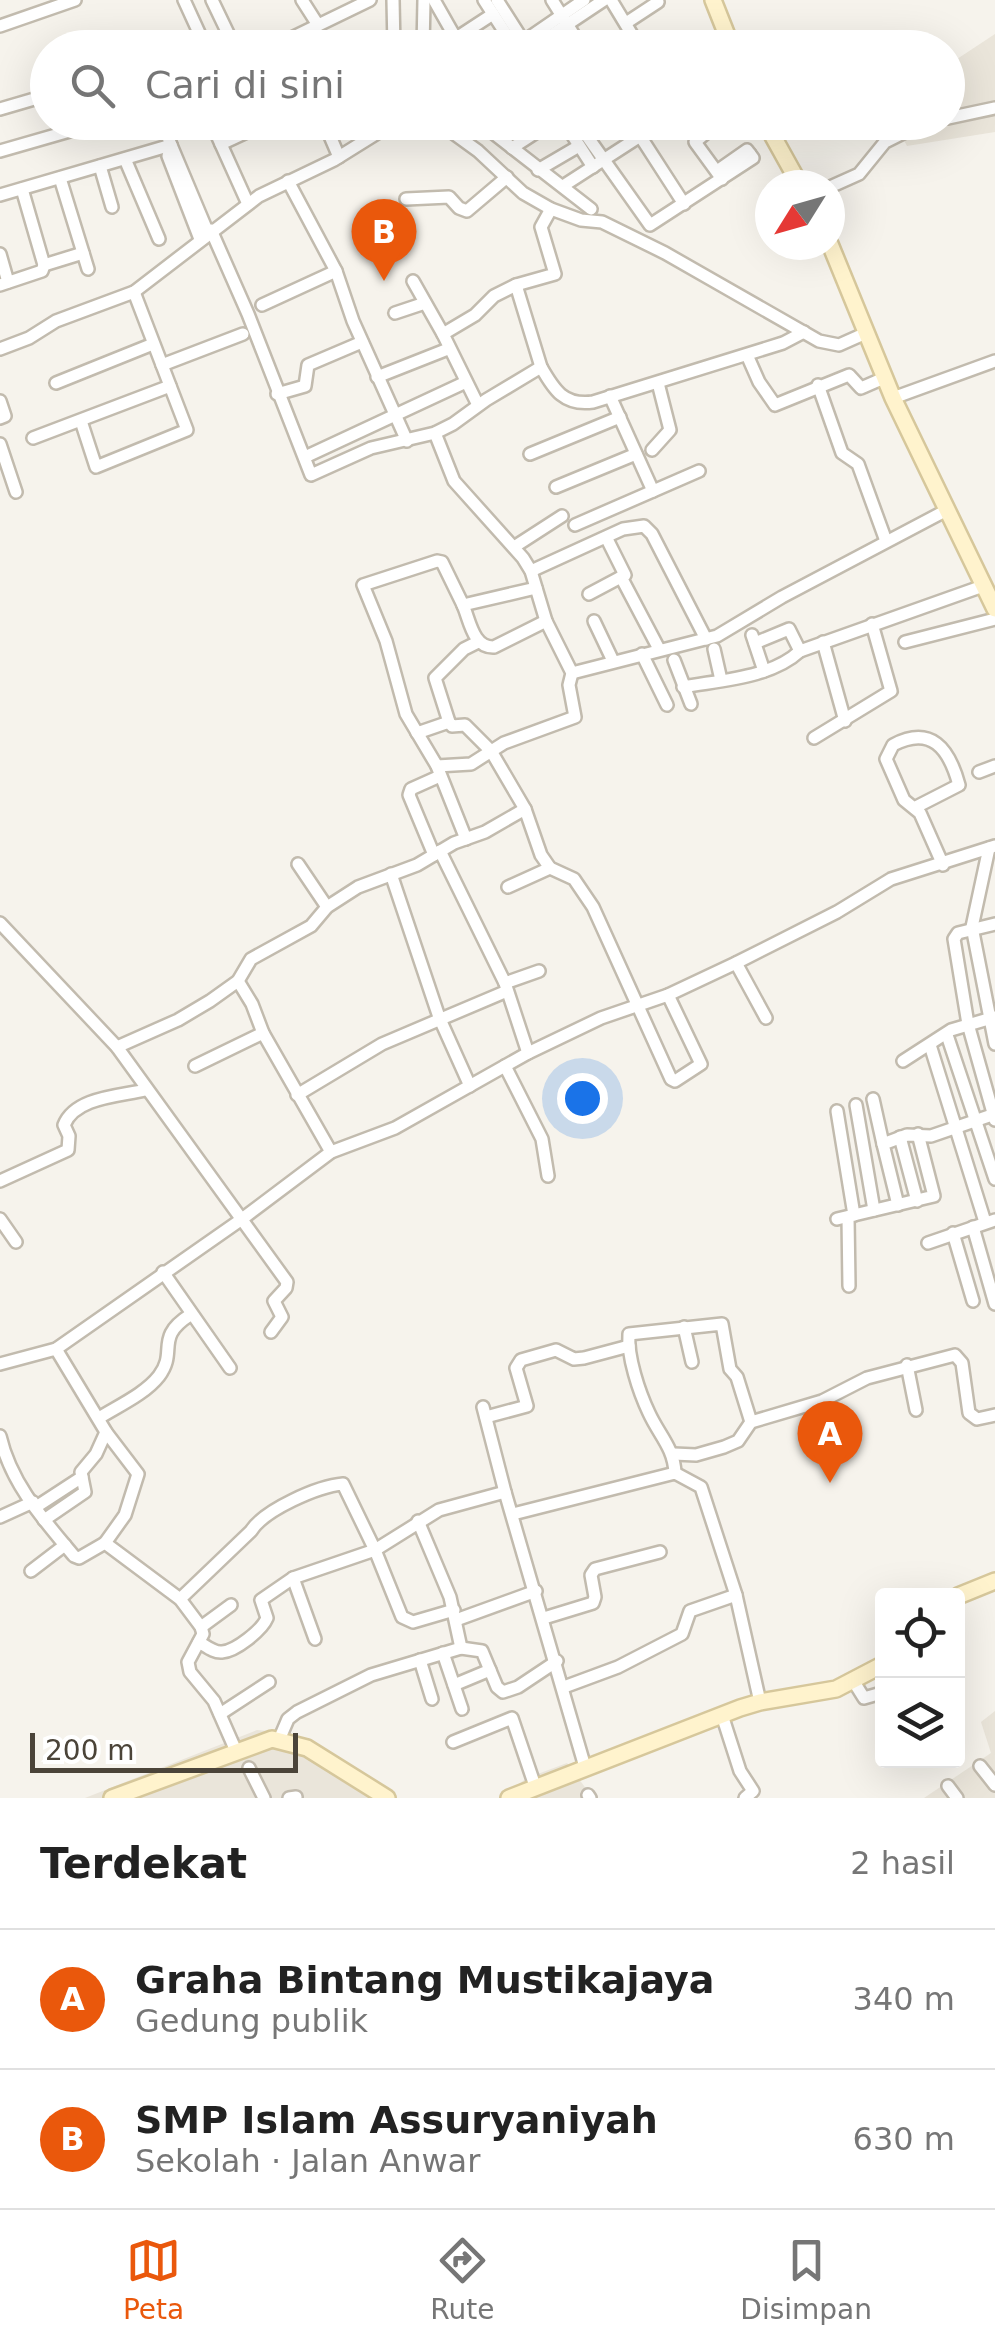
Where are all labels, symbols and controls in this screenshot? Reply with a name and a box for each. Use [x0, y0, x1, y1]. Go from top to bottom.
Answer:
search box [30, 30, 965, 140]
icon: search [65, 58, 120, 113]
text: Cari di sini [145, 63, 345, 107]
north arrow [755, 170, 845, 260]
pin: B [352, 198, 416, 281]
your location [557, 1073, 608, 1124]
pin: A [798, 1400, 862, 1483]
map controls [875, 1588, 965, 1768]
button: locate [875, 1588, 965, 1678]
button: layers [875, 1678, 965, 1768]
scale bar [30, 1728, 298, 1772]
text: 200 m [45, 1734, 135, 1767]
text: Terdekat [40, 1839, 247, 1888]
text: 2 hasil [850, 1844, 955, 1882]
text: Graha Bintang Mustikajaya [135, 1958, 714, 2002]
text: A [60, 1980, 85, 2018]
text: 340 m [853, 1980, 955, 2018]
text: Gedung publik [135, 2002, 368, 2040]
text: SMP Islam Assuryaniyah [135, 2098, 658, 2142]
text: B [60, 2120, 85, 2158]
text: 630 m [853, 2120, 955, 2158]
text: Sekolah · Jalan Anwar [135, 2142, 480, 2180]
tab: Peta [123, 2233, 184, 2326]
tab: Rute [430, 2233, 494, 2326]
tab: Disimpan [740, 2233, 872, 2326]

